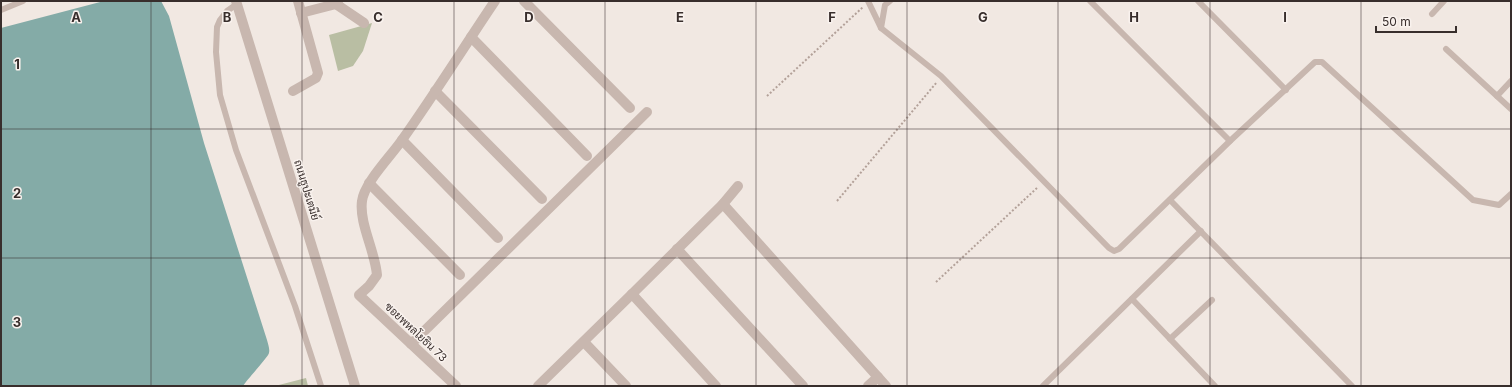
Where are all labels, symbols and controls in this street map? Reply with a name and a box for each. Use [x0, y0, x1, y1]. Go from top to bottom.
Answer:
scale bar [1376, 8, 1456, 34]
text: A [71, 9, 81, 25]
text: B [223, 9, 232, 25]
text: C [373, 9, 383, 25]
text: D [524, 9, 534, 25]
text: E [676, 9, 684, 25]
text: F [828, 9, 836, 25]
text: G [978, 9, 988, 25]
text: H [1129, 9, 1139, 25]
text: I [1283, 9, 1287, 25]
text: 50 m [1382, 14, 1411, 29]
text: 1 [14, 56, 20, 72]
street label: ถนนธูปะเตมีย์ [290, 158, 324, 222]
text: 2 [13, 185, 21, 201]
street label: ซอยพหลโยธิน 73 [382, 299, 451, 365]
text: 3 [13, 314, 21, 330]

